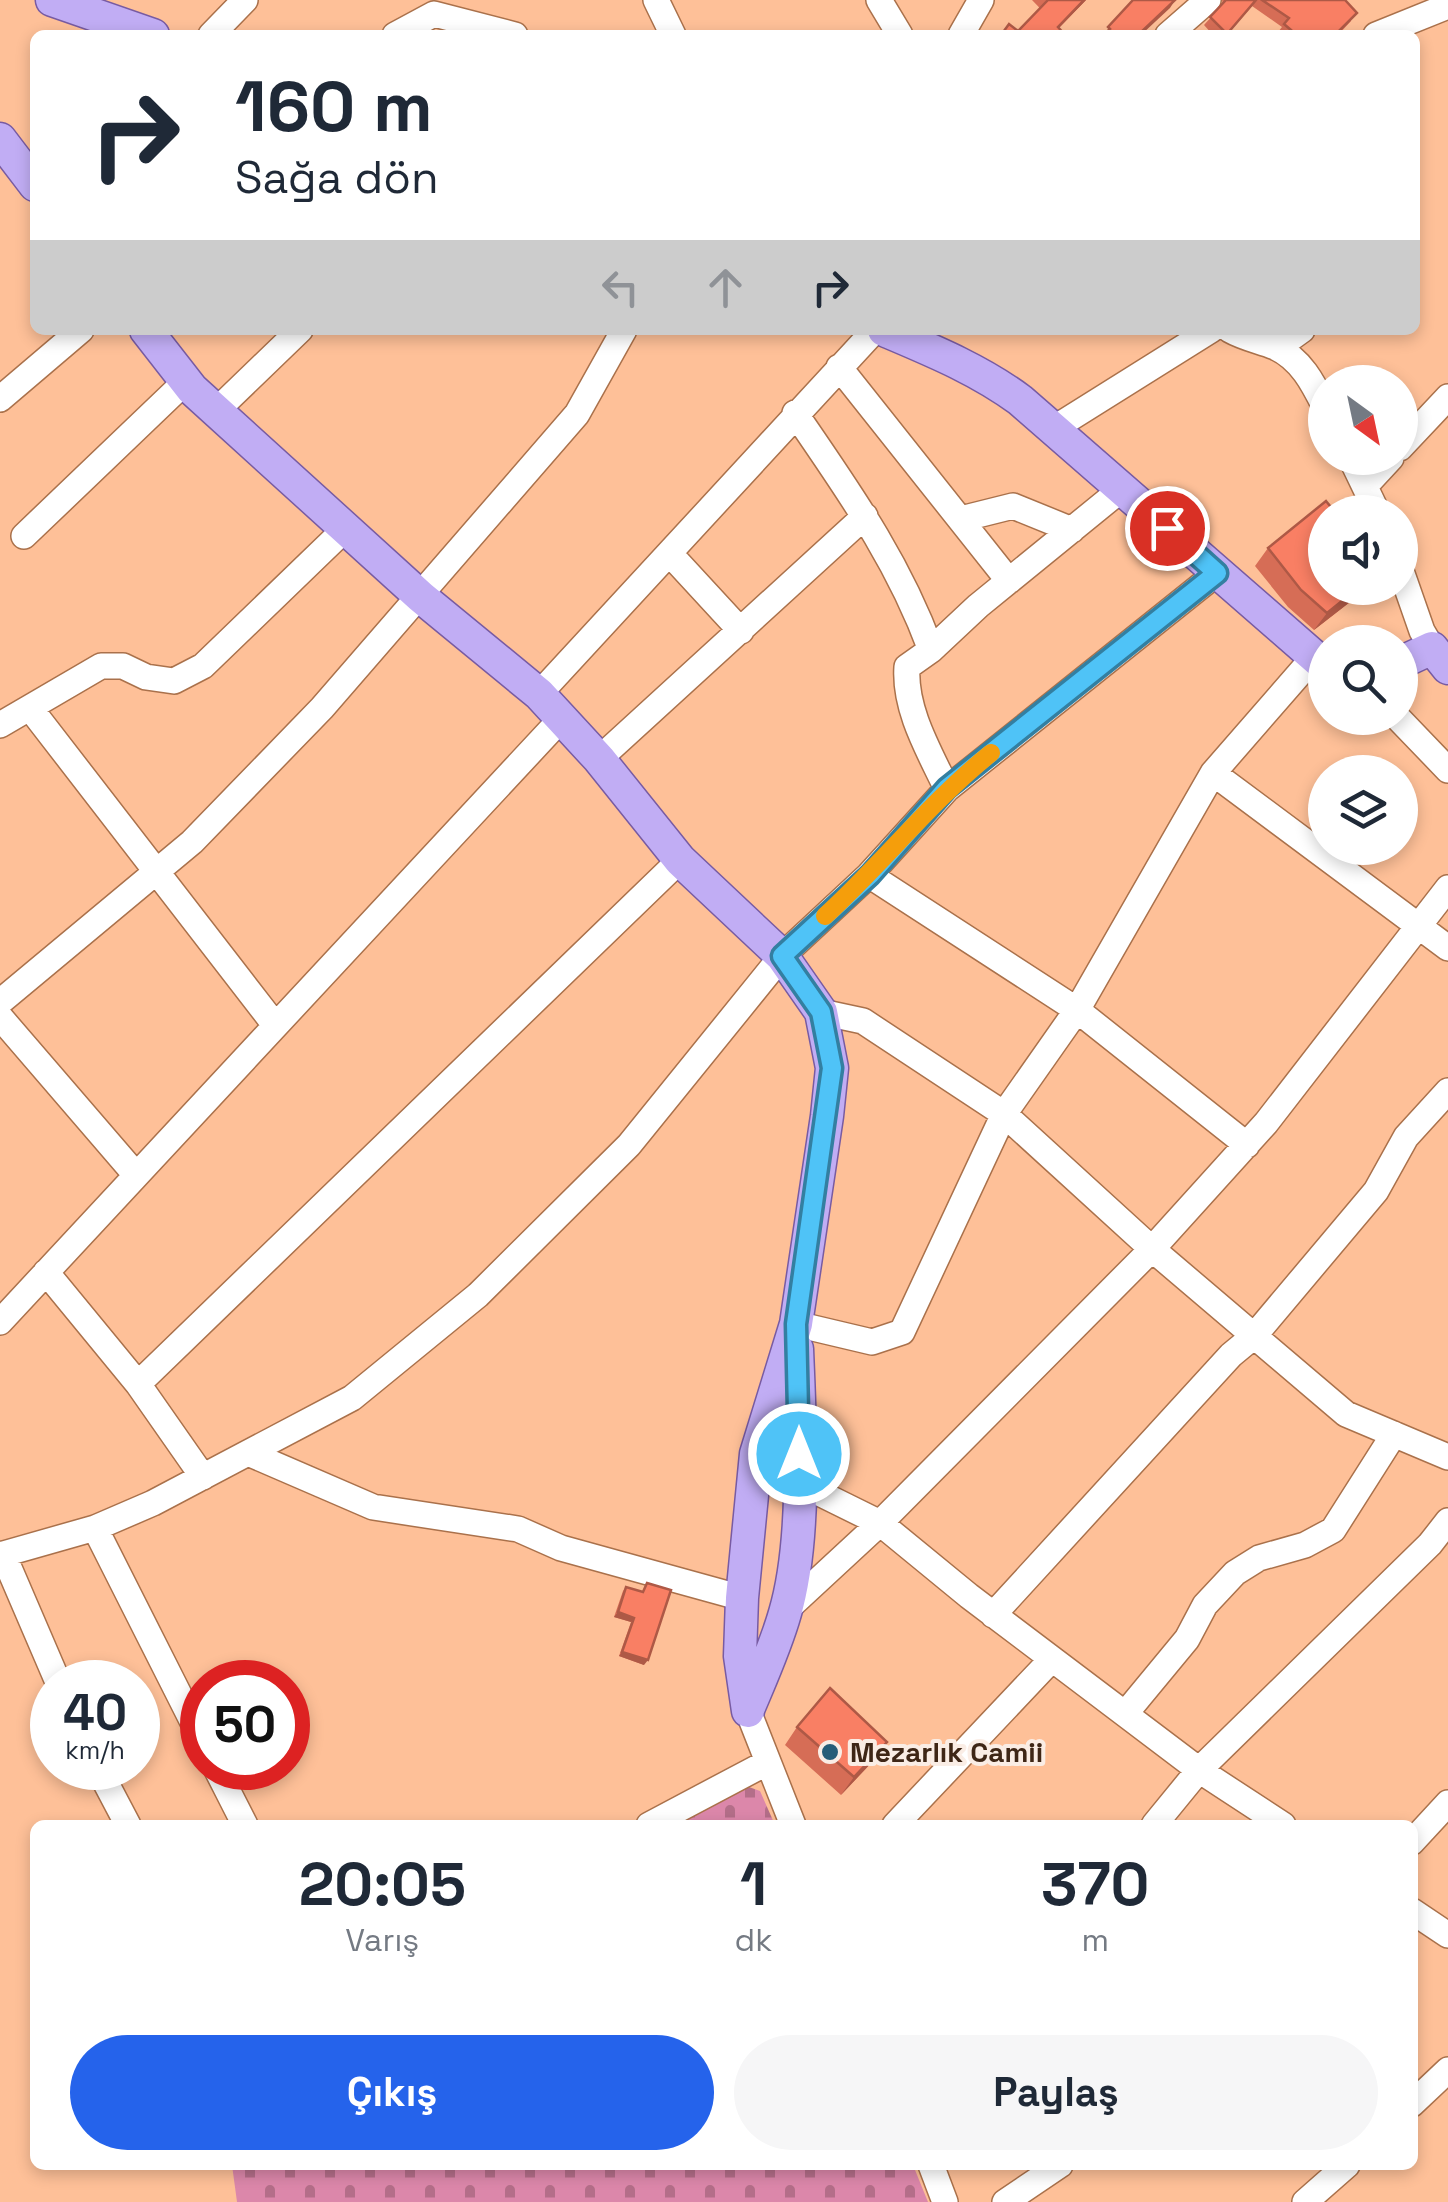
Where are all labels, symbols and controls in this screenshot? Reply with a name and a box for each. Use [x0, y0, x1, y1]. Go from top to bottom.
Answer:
text: 160 m [235, 62, 433, 151]
icon: right [70, 70, 200, 200]
text: Sağa dön [235, 149, 439, 206]
icon: left [593, 260, 648, 315]
icon: ahead [698, 260, 753, 315]
icon: right [803, 260, 858, 315]
north arrow [1308, 365, 1418, 475]
map controls [1308, 365, 1418, 865]
pin [1125, 486, 1210, 571]
button: sound [1308, 495, 1418, 605]
icon: arrive [1140, 501, 1195, 556]
button: search [1308, 625, 1418, 735]
button: layers [1308, 755, 1418, 865]
position arrow [747, 1402, 851, 1506]
speed limit sign: 50 [180, 1660, 310, 1790]
text: 40 [63, 1681, 127, 1745]
text: km/h [65, 1734, 125, 1766]
place label: Mezarlık Camii [850, 1734, 1043, 1770]
marker: Mezarlık Camii [819, 1741, 841, 1763]
text: 20:05 [299, 1846, 466, 1923]
text: 1 [740, 1846, 767, 1923]
text: 370 [1041, 1846, 1149, 1923]
text: Varış [345, 1920, 419, 1960]
text: dk [735, 1920, 772, 1960]
text: m [1081, 1920, 1109, 1960]
button: Çıkış [70, 2035, 714, 2150]
button: Paylaş [734, 2035, 1378, 2150]

